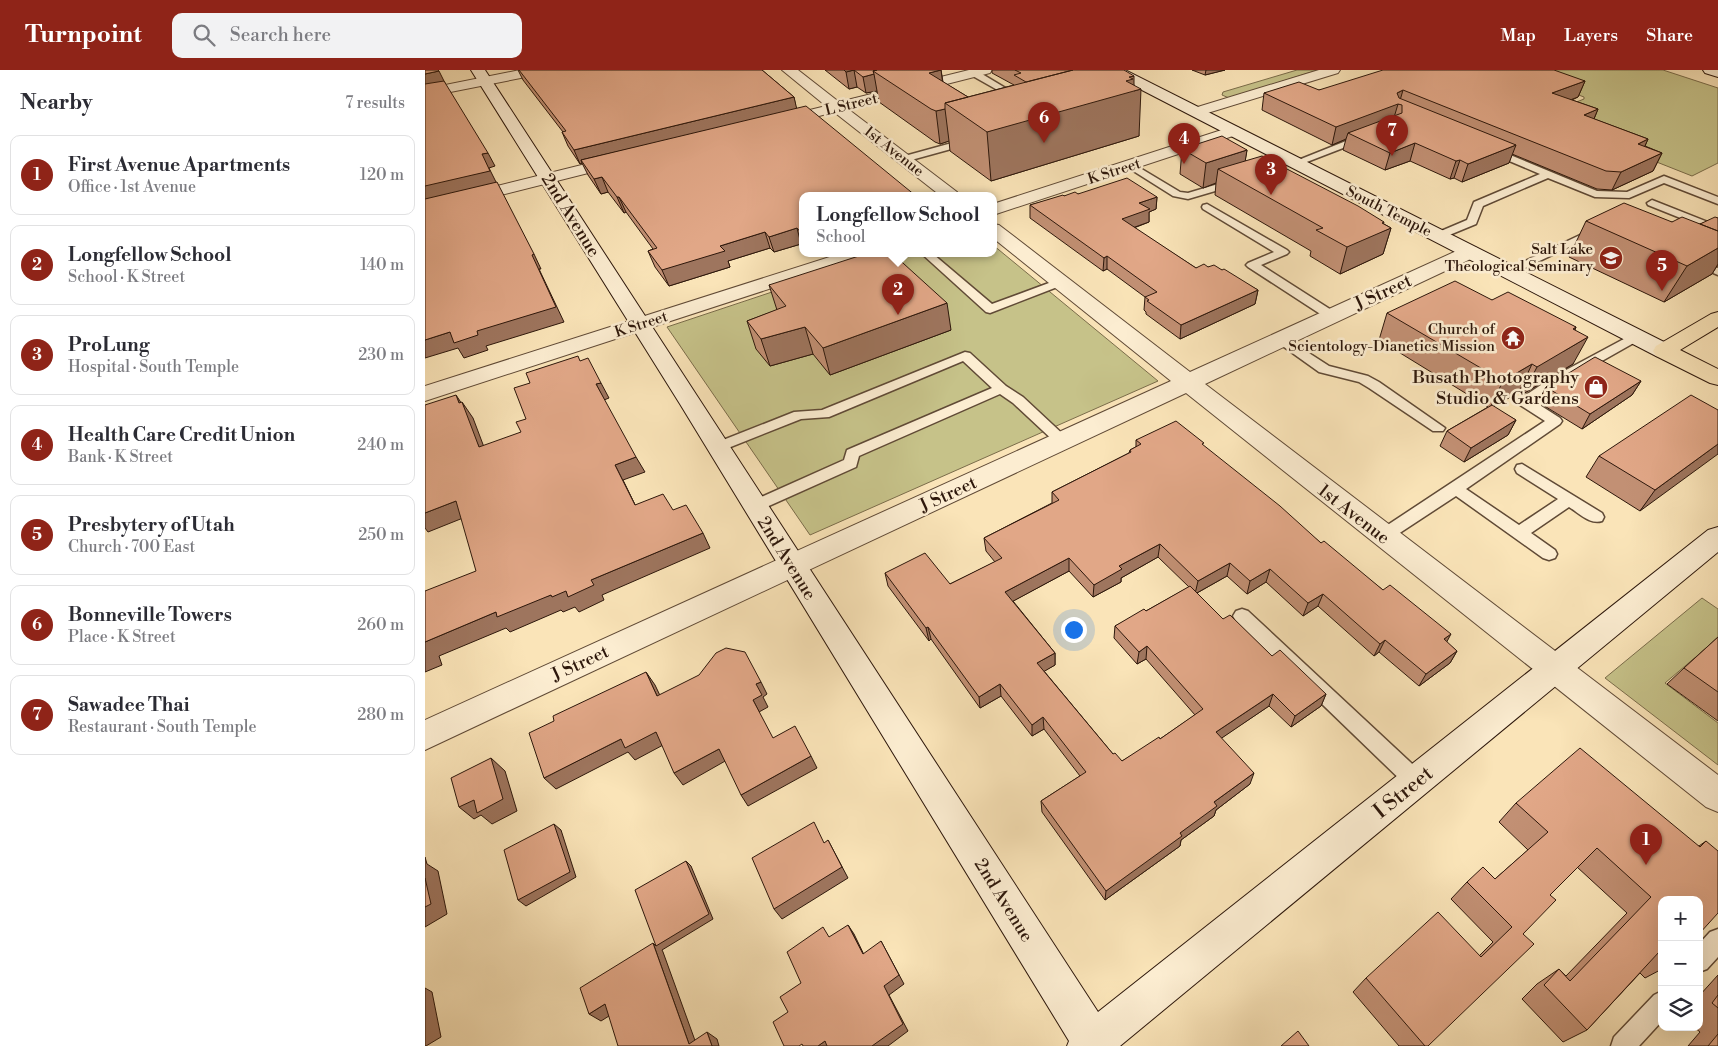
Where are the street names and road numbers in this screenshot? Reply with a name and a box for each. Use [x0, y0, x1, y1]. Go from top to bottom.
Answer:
street label: L Street [823, 89, 880, 120]
street label: 1st Avenue [860, 122, 928, 181]
street label: K Street [1085, 154, 1144, 189]
street label: 2nd Avenue [536, 169, 605, 261]
street label: South Temple [1343, 182, 1435, 241]
street label: J Street [1350, 269, 1416, 316]
street label: K Street [612, 307, 671, 342]
street label: J Street [915, 471, 981, 518]
street label: 1st Avenue [1313, 479, 1394, 550]
street label: 2nd Avenue [752, 512, 821, 604]
street label: J Street [547, 640, 613, 687]
street label: I Street [1369, 761, 1439, 825]
street label: 2nd Avenue [969, 854, 1038, 946]

